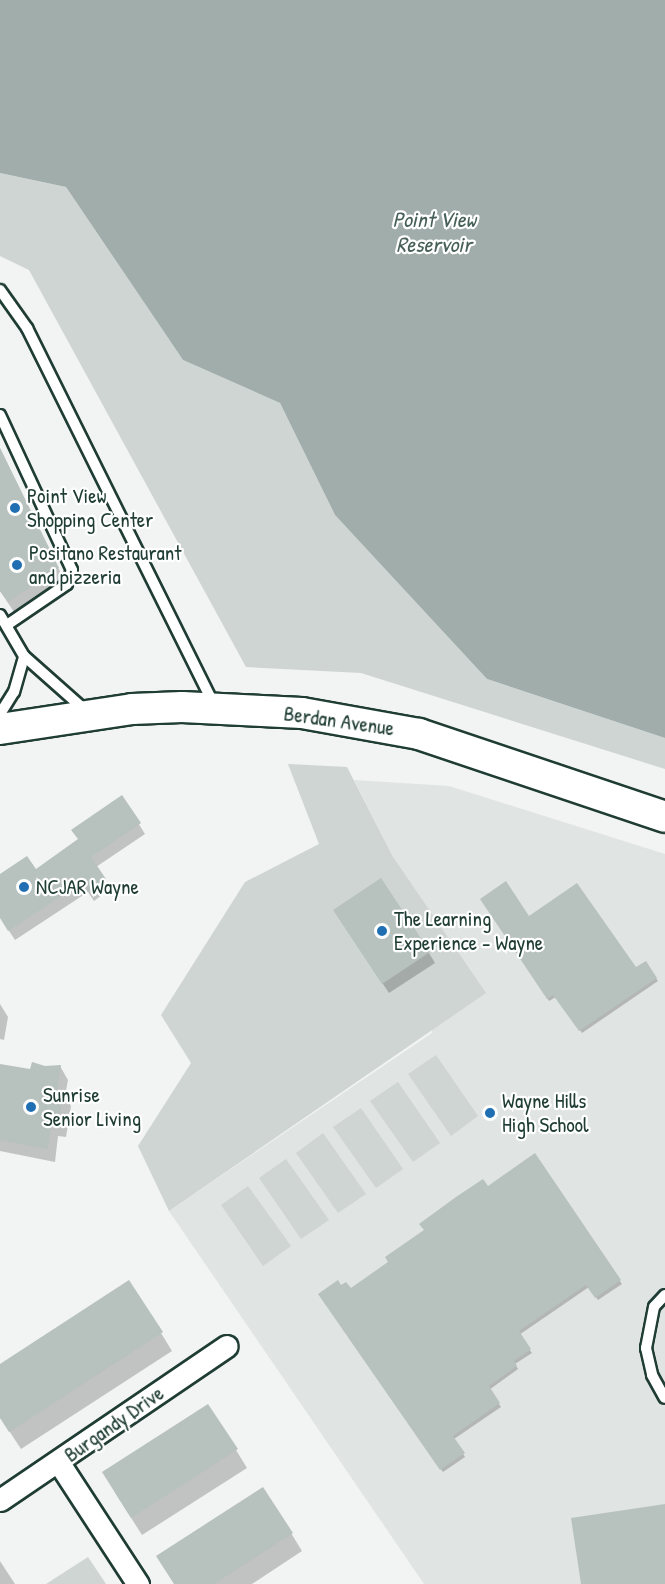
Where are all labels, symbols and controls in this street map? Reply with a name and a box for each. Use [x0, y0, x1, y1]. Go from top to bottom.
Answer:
water label: Point View Reservoir [392, 206, 476, 258]
place label: Point View Shopping Center [27, 483, 153, 533]
marker: Point View Shopping Center [8, 501, 22, 515]
place label: Positano Restaurant and pizzeria [29, 540, 181, 590]
marker: Positano Restaurant and pizzeria [10, 558, 24, 572]
street label: Berdan Avenue [282, 701, 396, 741]
place label: NCJAR Wayne [36, 874, 139, 900]
marker: NCJAR Wayne [17, 880, 31, 894]
place label: The Learning Experience - Wayne [394, 906, 543, 956]
marker: The Learning Experience - Wayne [375, 924, 389, 938]
place label: Sunrise Senior Living [43, 1082, 141, 1132]
place label: Wayne Hills High School [502, 1088, 589, 1138]
marker: Sunrise Senior Living [24, 1100, 38, 1114]
marker: Wayne Hills High School [483, 1106, 497, 1120]
street label: Burgandy Drive [59, 1381, 169, 1467]

